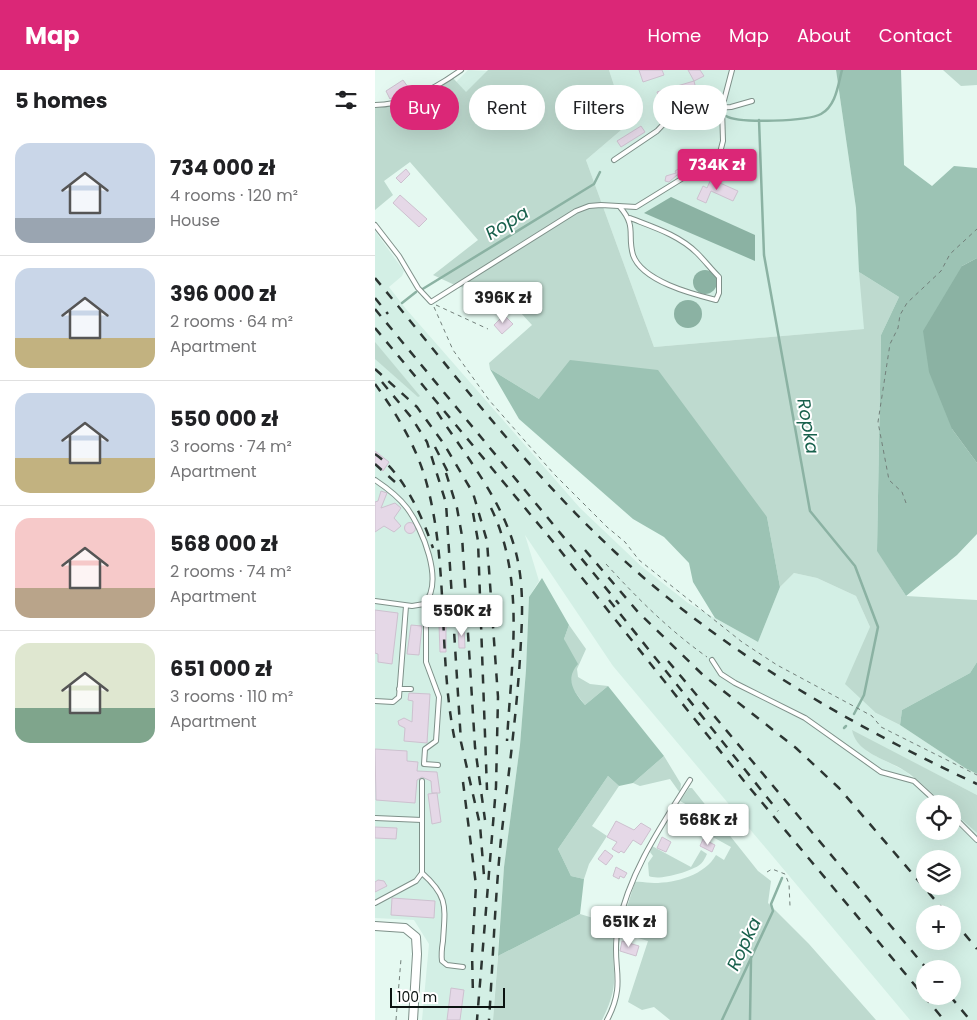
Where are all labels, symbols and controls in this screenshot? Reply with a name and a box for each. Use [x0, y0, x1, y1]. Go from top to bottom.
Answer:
text: Map [25, 19, 80, 52]
text: Home [647, 23, 701, 48]
text: Map [729, 23, 769, 48]
text: About [797, 23, 851, 48]
text: Contact [879, 23, 952, 48]
chip: Buy [390, 85, 459, 130]
chip: Rent [469, 85, 545, 130]
chip: Filters [555, 85, 643, 130]
chip: New [653, 85, 727, 130]
text: 5 homes [15, 86, 108, 115]
icon: filters [332, 86, 360, 114]
pin: 734K zł [671, 148, 763, 191]
text: 734 000 zł [170, 153, 275, 182]
text: 734K zł [689, 153, 745, 176]
icon: home [55, 163, 115, 223]
text: 4 rooms · 120 m² [170, 184, 298, 207]
water label: Ropa [480, 200, 533, 246]
text: House [170, 209, 220, 232]
text: 396 000 zł [170, 279, 276, 308]
pin: 396K zł [457, 282, 549, 324]
text: 396K zł [474, 286, 532, 309]
icon: home [55, 288, 115, 348]
text: 2 rooms · 64 m² [170, 310, 293, 333]
text: Apartment [170, 335, 257, 358]
water label: Ropka [791, 396, 826, 456]
text: 550 000 zł [170, 404, 278, 433]
icon: home [55, 413, 115, 473]
text: 3 rooms · 74 m² [170, 435, 292, 458]
text: Apartment [170, 460, 257, 483]
text: 568 000 zł [170, 529, 278, 558]
icon: home [55, 538, 115, 598]
text: 2 rooms · 74 m² [170, 560, 292, 583]
text: Apartment [170, 585, 257, 608]
pin: 550K zł [416, 594, 508, 637]
text: 550K zł [433, 599, 491, 622]
text: 651 000 zł [170, 654, 272, 683]
icon: home [55, 663, 115, 723]
text: 3 rooms · 110 m² [170, 685, 293, 708]
text: Apartment [170, 710, 257, 733]
map controls [916, 795, 961, 1005]
button: locate [916, 795, 961, 840]
pin: 568K zł [662, 804, 754, 846]
text: 568K zł [679, 808, 737, 831]
button: layers [916, 850, 961, 895]
button: + [916, 905, 961, 950]
pin: 651K zł [583, 906, 675, 948]
text: 651K zł [602, 910, 656, 933]
water label: Ropka [720, 913, 767, 974]
button: − [916, 960, 961, 1005]
scale bar [390, 985, 505, 1008]
text: 100 m [397, 987, 437, 1007]

